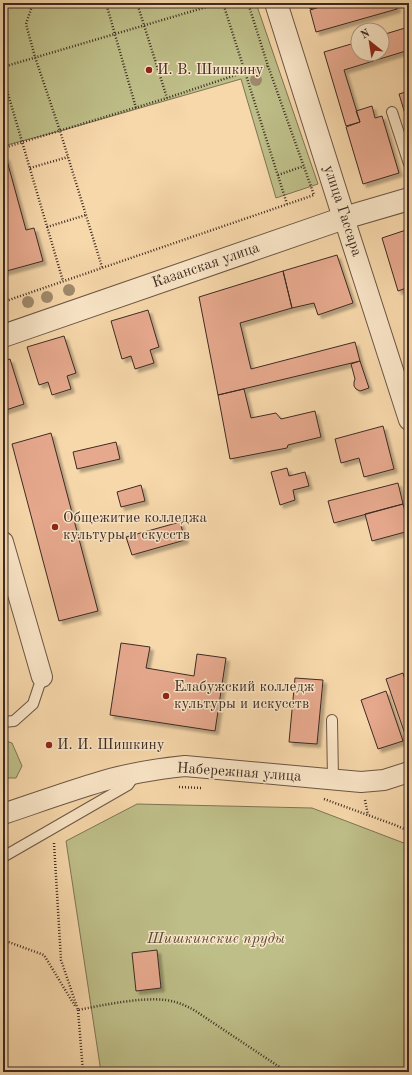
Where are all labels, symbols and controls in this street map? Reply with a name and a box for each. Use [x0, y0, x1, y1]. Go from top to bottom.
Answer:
north arrow [350, 22, 390, 62]
text: N [359, 27, 373, 42]
place label: И. В. Шишкину [157, 63, 264, 78]
marker: И. В. Шишкину [144, 65, 154, 75]
street label: улица Гассара [320, 164, 364, 259]
street label: Казанская улица [150, 240, 262, 291]
place label: Общежитие колледжа культуры и скусств [63, 511, 207, 543]
marker: Общежитие колледжа культуры и скусств [50, 522, 60, 532]
place label: Елабужский колледж культуры и искусств [174, 680, 315, 712]
marker: Елабужский колледж культуры и искусств [161, 691, 171, 701]
place label: И. И. Шишкину [57, 738, 165, 753]
marker: И. И. Шишкину [44, 740, 54, 750]
street label: Набережная улица [176, 761, 302, 785]
park label: Шишкинские пруды [146, 932, 285, 947]

